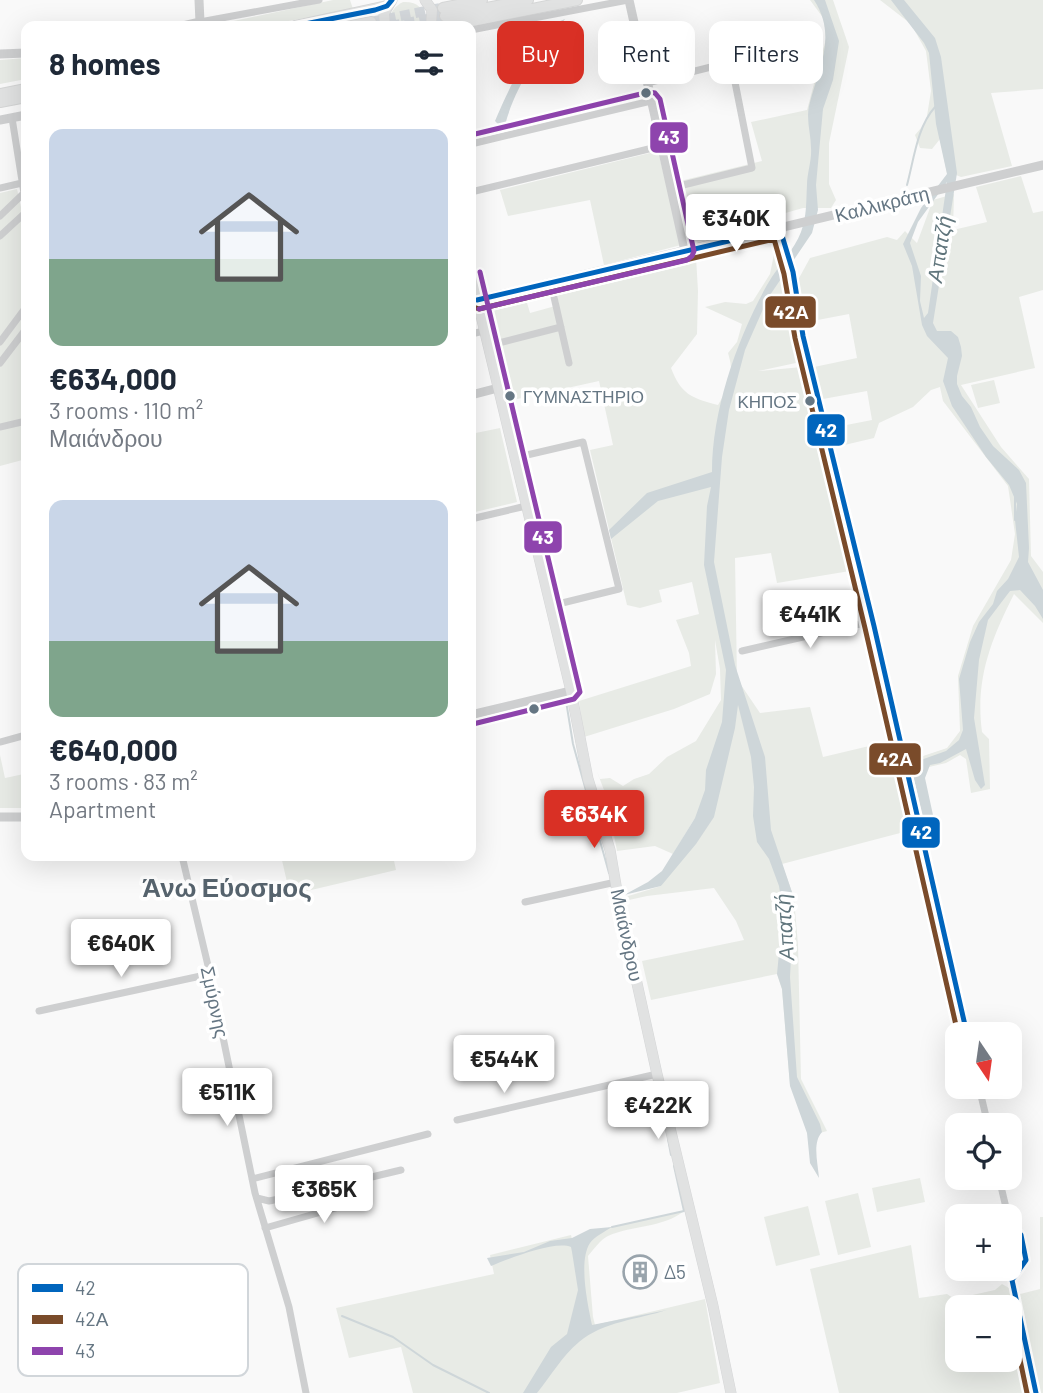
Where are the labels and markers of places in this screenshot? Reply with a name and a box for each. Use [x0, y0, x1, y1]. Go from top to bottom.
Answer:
unlabelled marker [639, 86, 653, 100]
pin: €340K [687, 194, 785, 254]
place label: ΓΥΜΝΑΣΤΗΡΙΟ [523, 386, 644, 406]
marker: ΓΥΜΝΑΣΤΗΡΙΟ [503, 389, 517, 403]
place label: ΚΗΠΟΣ [737, 391, 797, 411]
marker: ΚΗΠΟΣ [803, 394, 817, 408]
pin: €441K [761, 590, 859, 650]
unlabelled marker [527, 702, 541, 716]
pin: €634K [545, 790, 643, 850]
pin: €640K [72, 920, 170, 979]
pin: €544K [455, 1036, 553, 1095]
pin: €511K [178, 1068, 276, 1128]
pin: €422K [609, 1082, 707, 1141]
pin: €365K [275, 1166, 373, 1225]
building icon: Δ5 [621, 1253, 659, 1291]
place label: Δ5 [664, 1260, 686, 1283]

